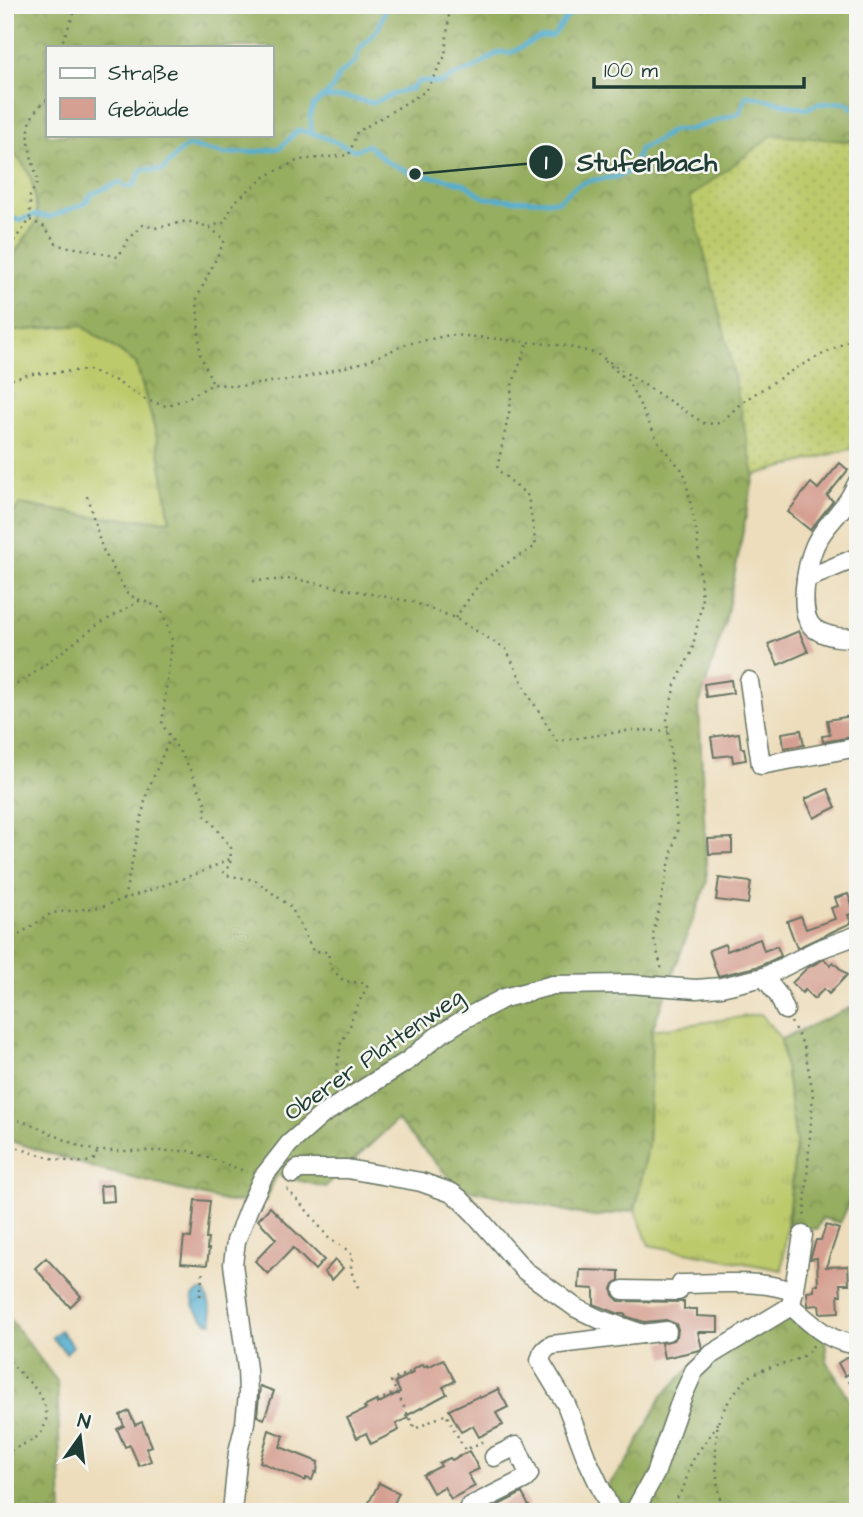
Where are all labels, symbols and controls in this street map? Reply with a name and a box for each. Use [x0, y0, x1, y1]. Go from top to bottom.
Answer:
legend [46, 46, 273, 136]
scale bar [594, 46, 804, 90]
text: 100 m [604, 56, 659, 85]
text: Straße [108, 59, 179, 88]
text: Gebäude [108, 95, 189, 124]
callout: Stufenbach [528, 139, 731, 186]
text: Stufenbach [576, 145, 718, 181]
text: 1 [545, 148, 548, 177]
street label: Oberer Plattenweg [277, 980, 471, 1131]
north arrow [46, 1402, 116, 1472]
text: N [75, 1407, 93, 1437]

